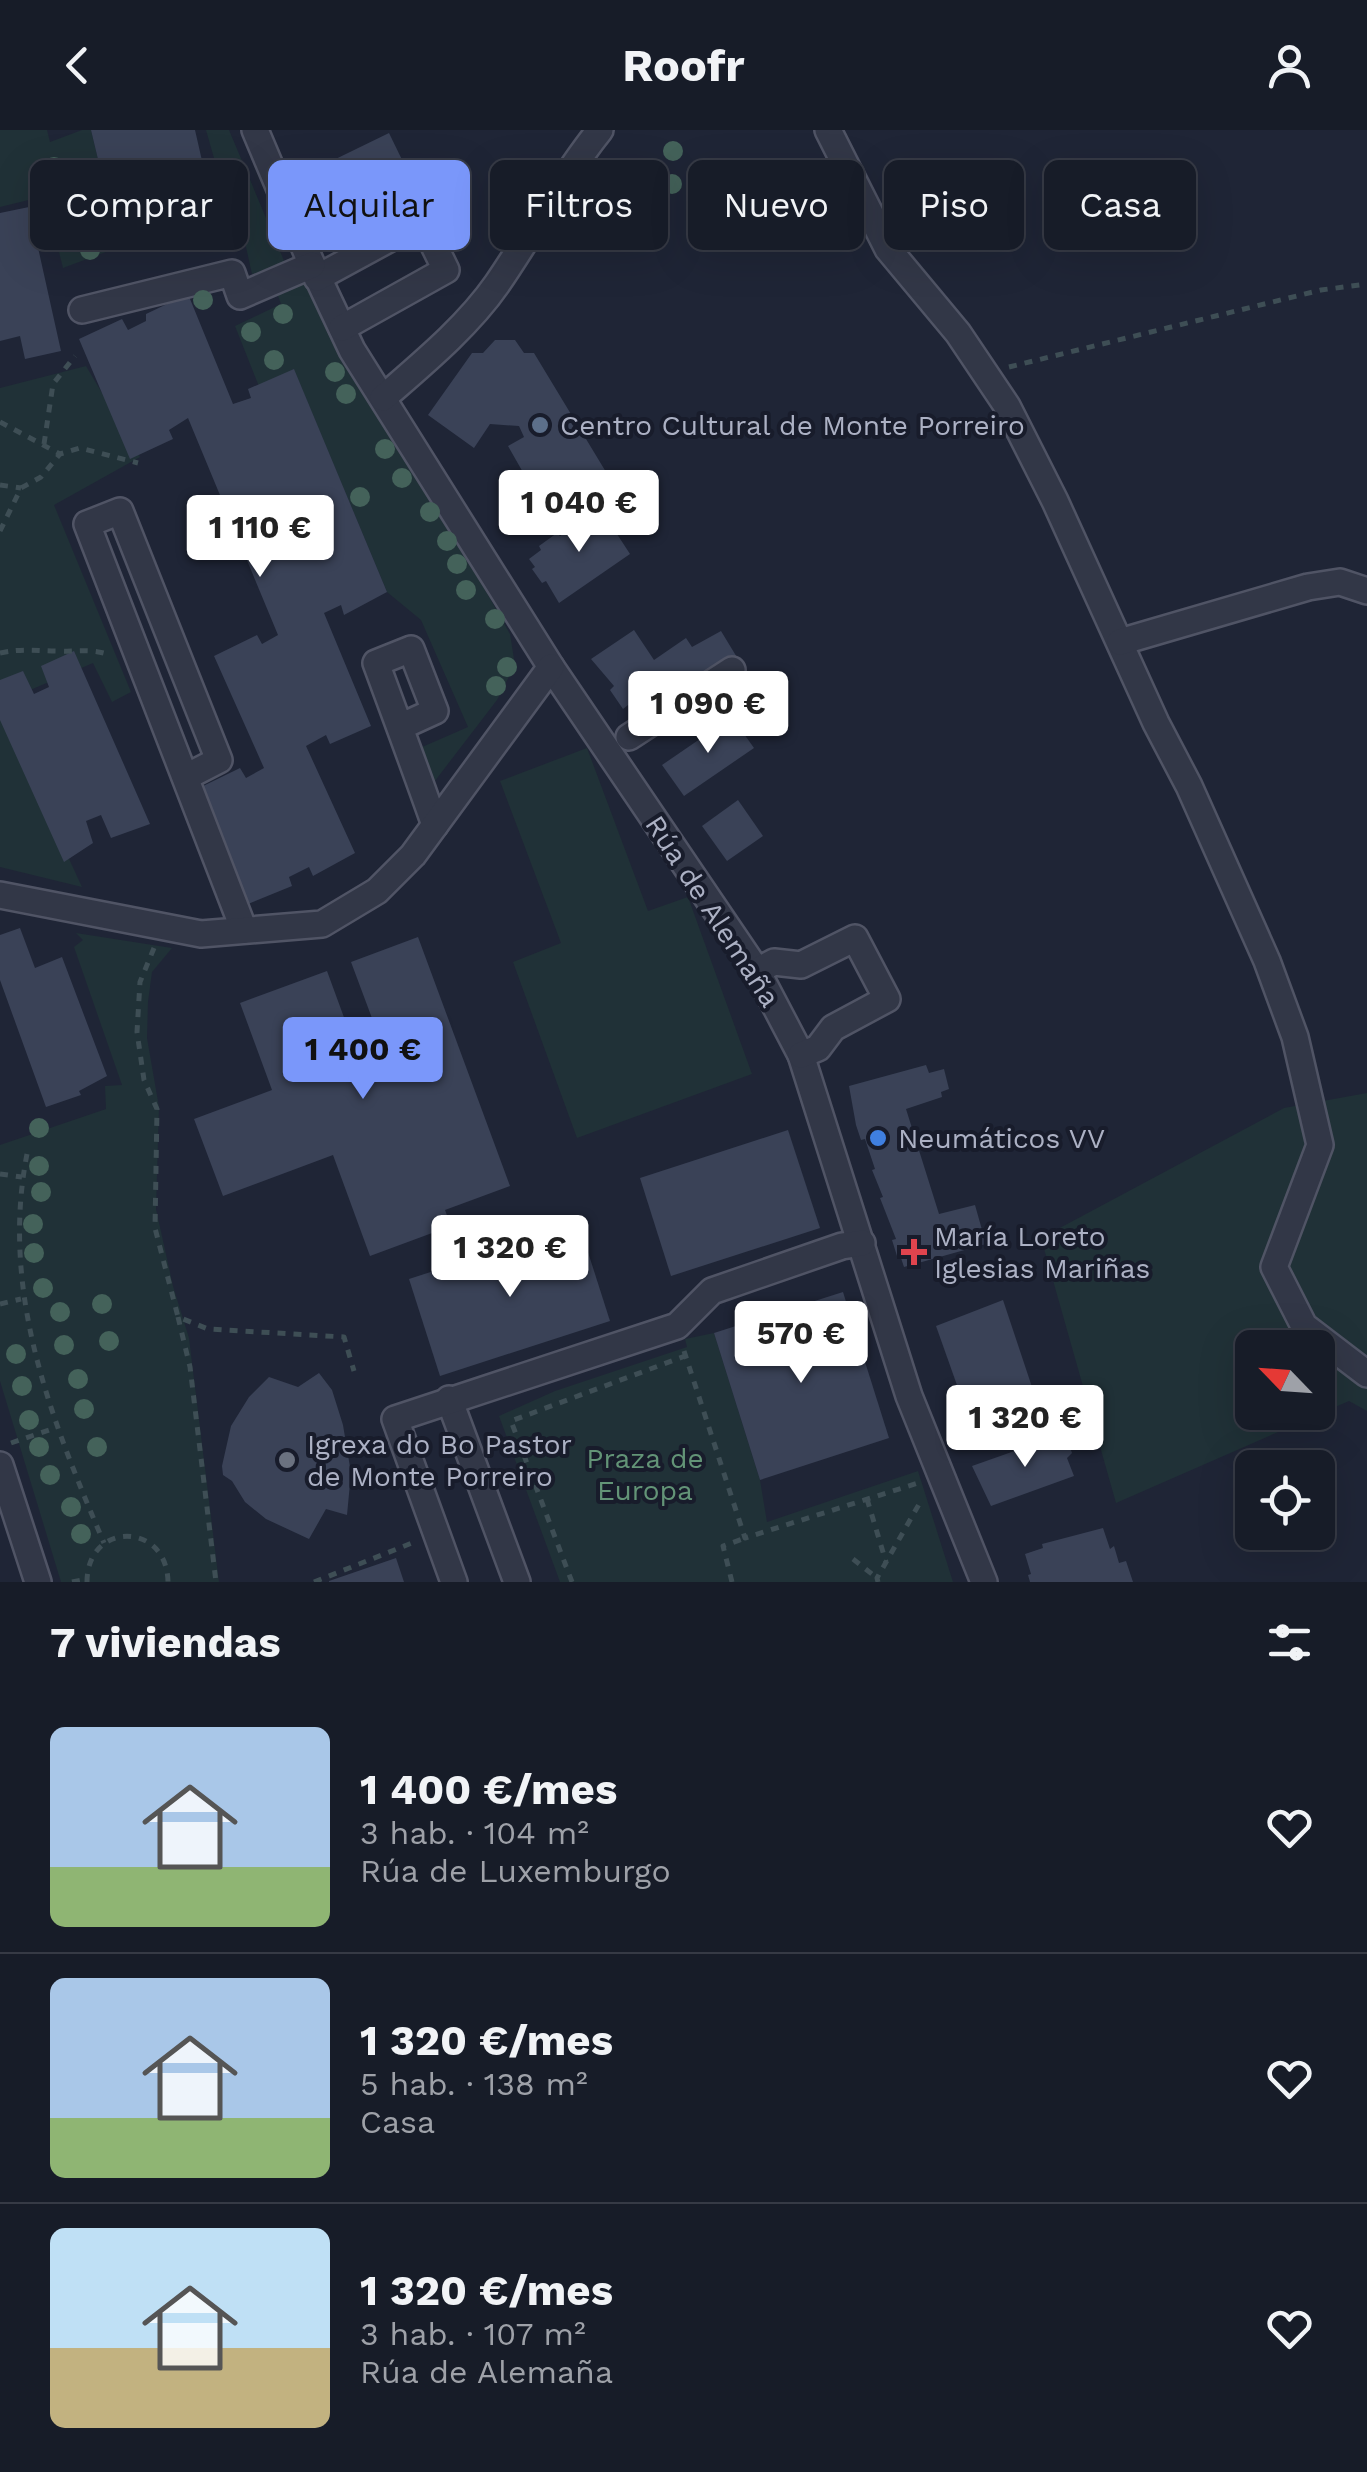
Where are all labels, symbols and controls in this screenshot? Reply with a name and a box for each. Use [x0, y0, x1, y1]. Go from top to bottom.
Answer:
icon: back [50, 38, 105, 93]
icon: person [1262, 38, 1317, 93]
text: Roofr [622, 39, 745, 92]
chip: Comprar [30, 160, 248, 250]
chip: Alquilar [268, 160, 470, 250]
chip: Filtros [490, 160, 668, 250]
chip: Nuevo [688, 160, 864, 250]
chip: Piso [884, 160, 1024, 250]
chip: Casa [1044, 160, 1196, 250]
place label: Centro Cultural de Monte Porreiro [560, 409, 1025, 442]
marker: Centro Cultural de Monte Porreiro [529, 414, 551, 436]
pin: 1 040 € [487, 470, 671, 555]
text: 1 040 € [521, 483, 637, 521]
pin: 1 110 € [168, 495, 352, 580]
text: 1 110 € [209, 508, 311, 546]
pin: 1 090 € [616, 671, 800, 756]
text: 1 090 € [650, 684, 766, 722]
street label: Rúa de Alemaña [638, 809, 787, 1013]
pin: 1 400 € [271, 1017, 455, 1102]
text: 1 400 € [305, 1030, 421, 1068]
place label: Neumáticos VV [898, 1122, 1105, 1155]
marker: Neumáticos VV [867, 1127, 889, 1149]
pin: 1 320 € [418, 1215, 602, 1300]
place label: María Loreto Iglesias Mariñas [934, 1220, 1150, 1285]
text: 1 320 € [453, 1228, 567, 1266]
marker: María Loreto Iglesias Mariñas [903, 1241, 925, 1263]
pin: 570 € [731, 1301, 871, 1386]
text: 570 € [757, 1314, 845, 1352]
north arrow [1235, 1330, 1335, 1430]
map controls [1235, 1330, 1335, 1550]
pin: 1 320 € [933, 1385, 1117, 1470]
text: 1 320 € [968, 1398, 1082, 1436]
place label: Igrexa do Bo Pastor de Monte Porreiro [307, 1428, 572, 1493]
park label: Praza de Europa [586, 1442, 704, 1507]
marker: Igrexa do Bo Pastor de Monte Porreiro [276, 1449, 298, 1471]
button: locate [1235, 1450, 1335, 1550]
icon: filters [1262, 1615, 1317, 1670]
text: 7 viviendas [50, 1618, 281, 1667]
text: 1 400 €/mes [360, 1765, 617, 1814]
icon: home [130, 1767, 250, 1887]
icon: heart [1262, 1800, 1317, 1855]
text: 3 hab. · 104 m² [360, 1814, 589, 1852]
text: Rúa de Luxemburgo [360, 1852, 671, 1890]
text: 1 320 €/mes [360, 2016, 613, 2065]
icon: home [130, 2018, 250, 2138]
icon: heart [1262, 2051, 1317, 2106]
text: 5 hab. · 138 m² [360, 2065, 588, 2103]
text: Casa [360, 2103, 435, 2141]
text: 1 320 €/mes [360, 2266, 613, 2315]
icon: home [130, 2268, 250, 2388]
icon: heart [1262, 2301, 1317, 2356]
text: 3 hab. · 107 m² [360, 2315, 586, 2353]
text: Rúa de Alemaña [360, 2353, 613, 2391]

